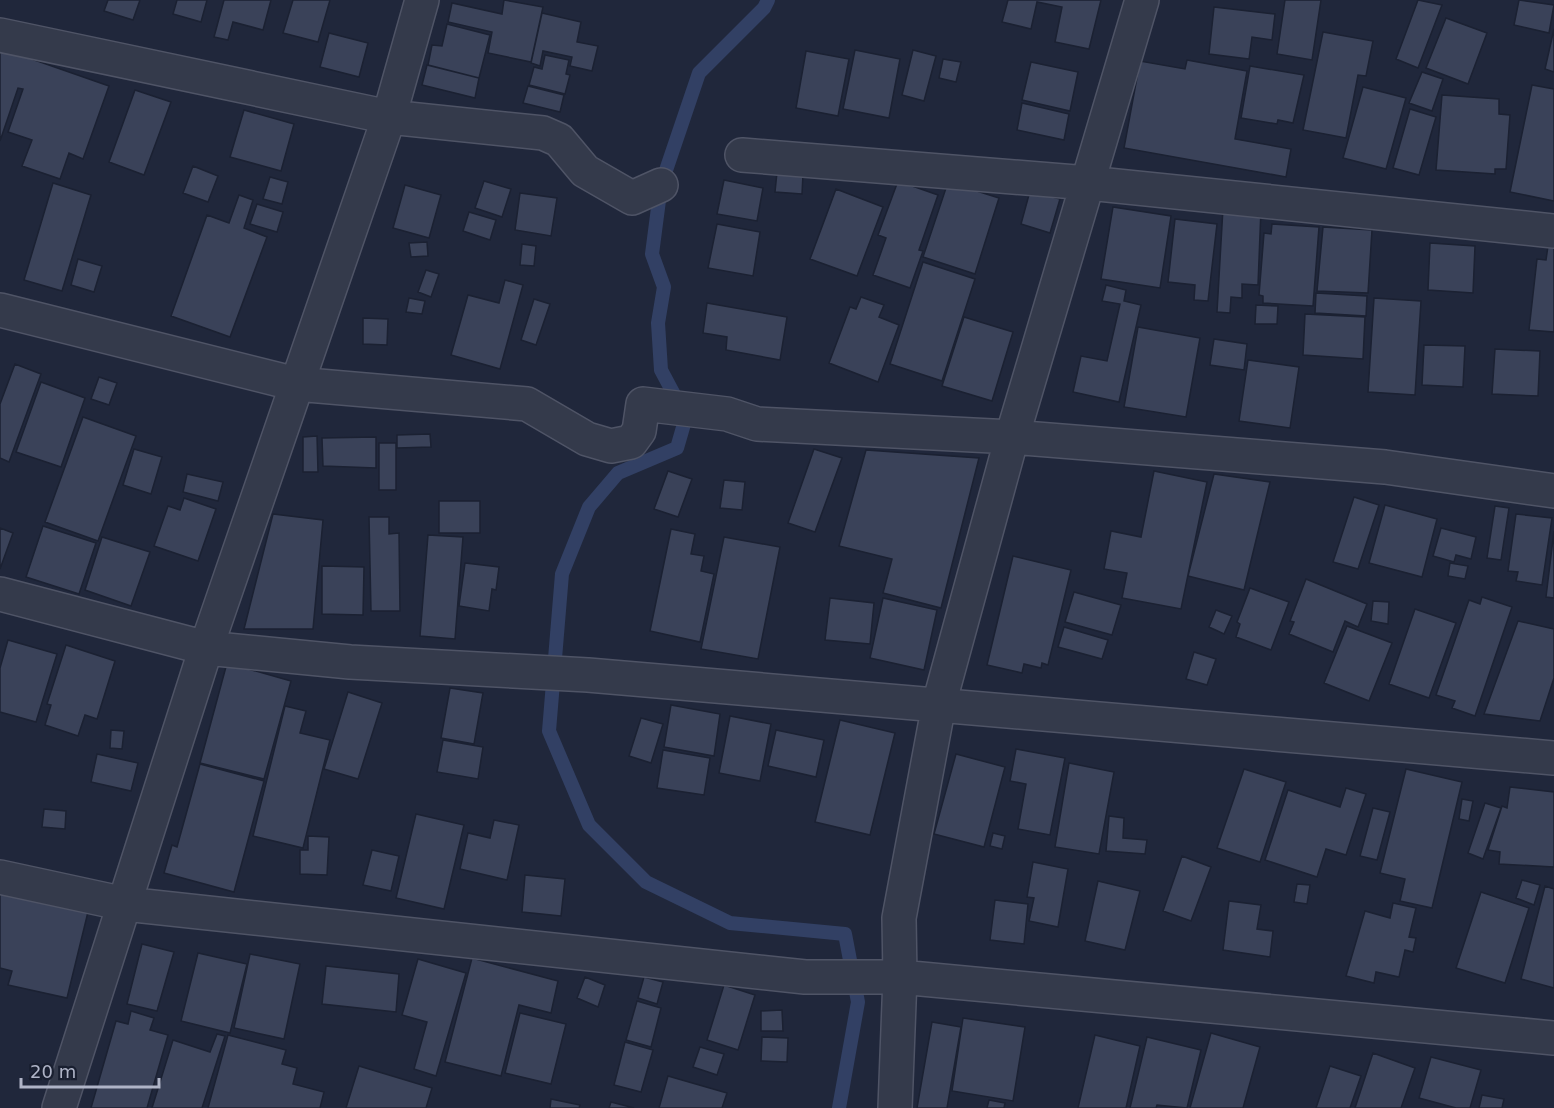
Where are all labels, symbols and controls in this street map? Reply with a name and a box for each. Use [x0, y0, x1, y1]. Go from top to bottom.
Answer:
scale bar [21, 1051, 159, 1089]
text: 20 m [30, 1061, 76, 1082]

